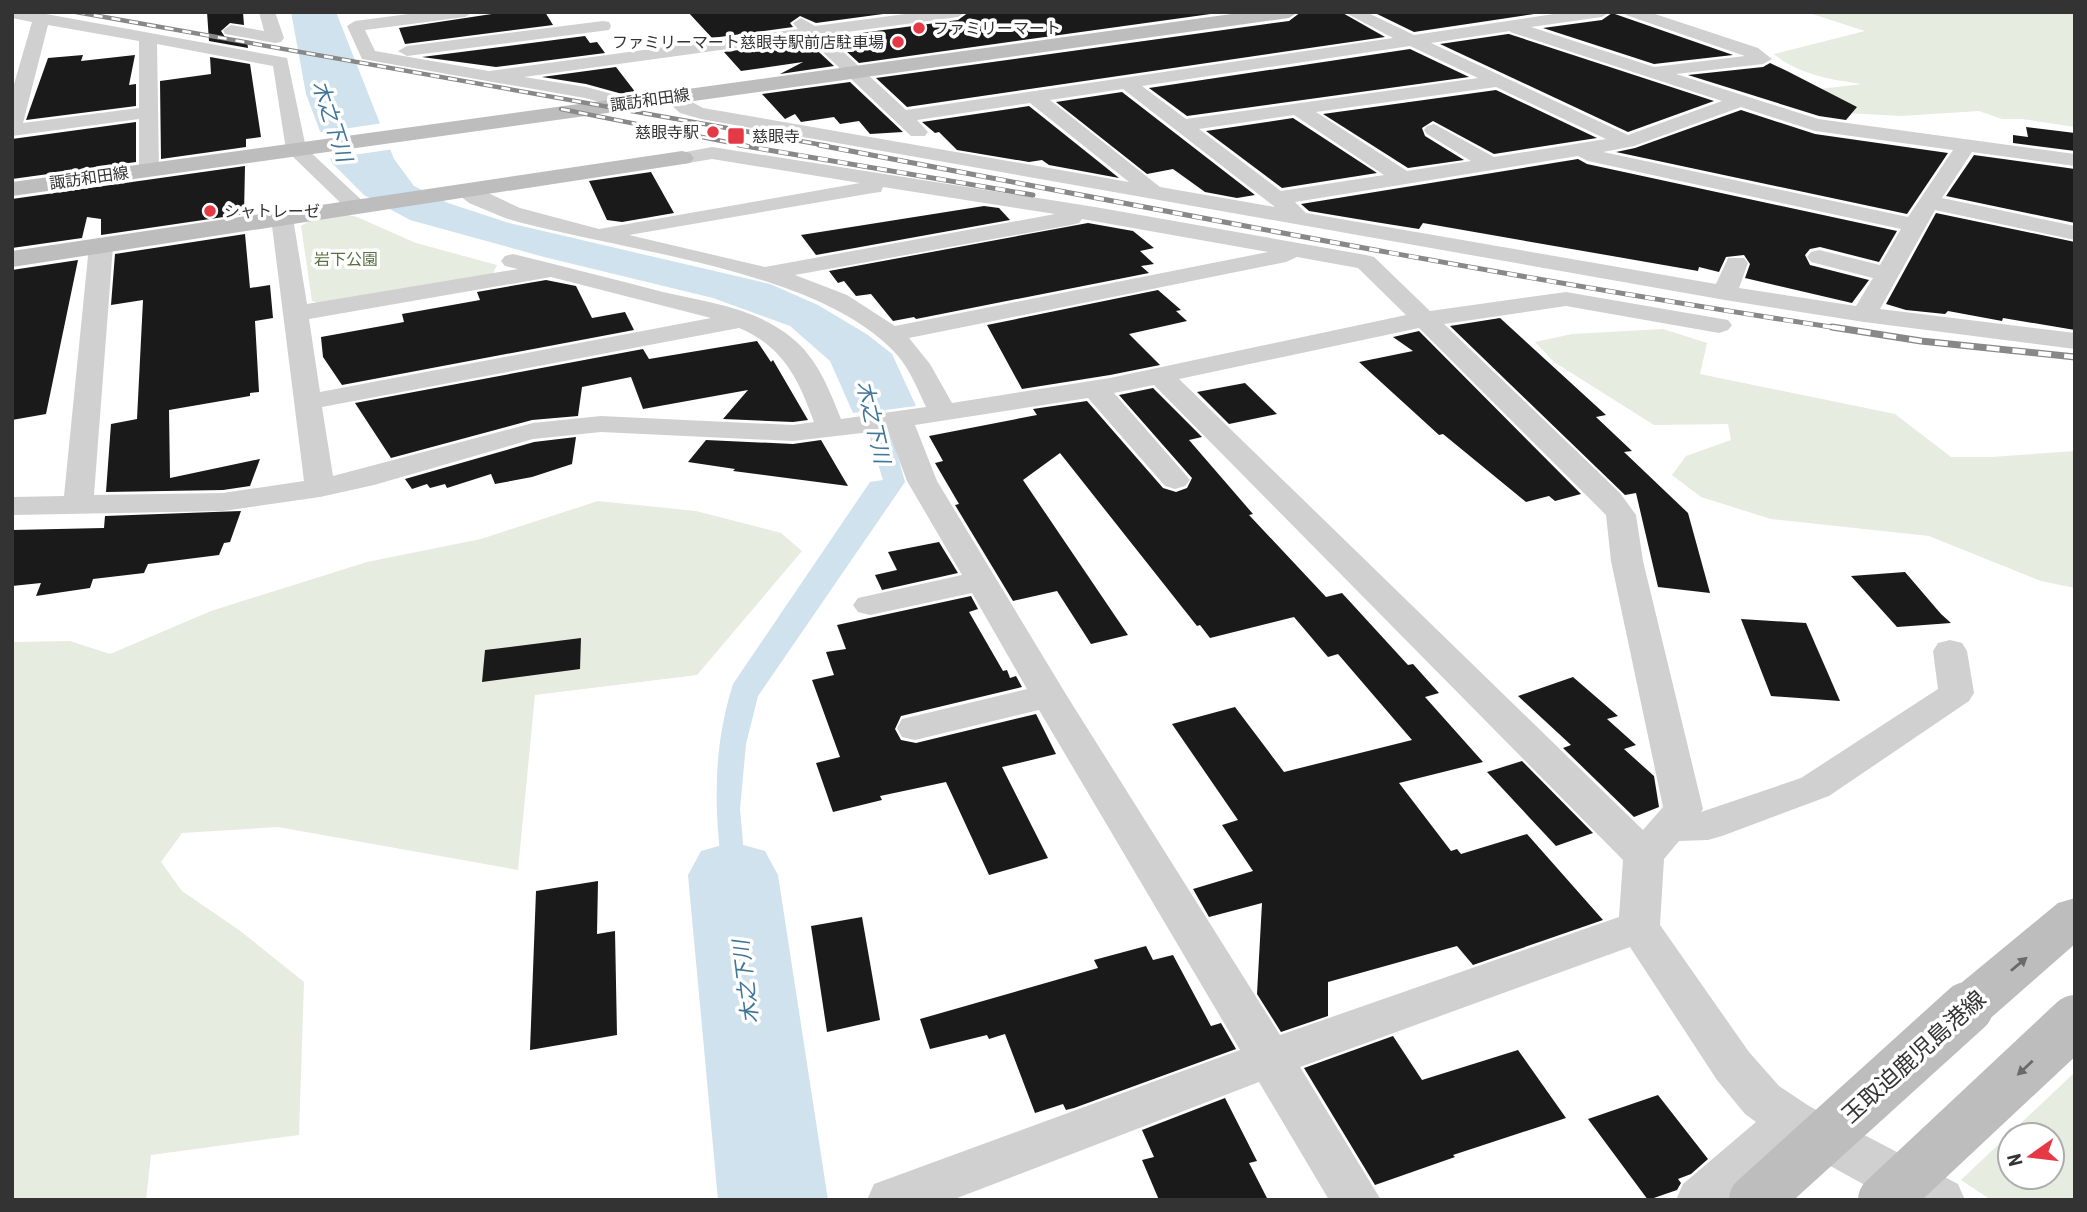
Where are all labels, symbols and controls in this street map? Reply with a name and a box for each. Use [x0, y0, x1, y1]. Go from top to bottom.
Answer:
place label: ファミリーマート [933, 19, 1061, 38]
marker: ファミリーマート [911, 20, 927, 36]
place label: ファミリーマート慈眼寺駅前店駐車場 [612, 33, 884, 52]
marker: ファミリーマート慈眼寺駅前店駐車場 [890, 34, 906, 50]
water label: 木之下川 [308, 77, 357, 167]
street label: 諏訪和田線 [609, 85, 691, 115]
place label: 慈眼寺駅 [635, 123, 699, 142]
marker: 慈眼寺駅 [705, 124, 721, 140]
marker: 慈眼寺 [726, 126, 746, 146]
place label: 慈眼寺 [752, 127, 800, 146]
street label: 諏訪和田線 [48, 163, 130, 193]
place label: シャトレーゼ [224, 202, 320, 221]
marker: シャトレーゼ [202, 203, 218, 219]
park label: 岩下公園 [314, 250, 378, 269]
water label: 木之下川 [852, 378, 895, 468]
water label: 木之下川 [729, 937, 763, 1025]
one-way arrow [2010, 957, 2027, 972]
street label: 玉取迫鹿児島港線 [1837, 985, 1991, 1129]
one-way arrow [2017, 1059, 2034, 1075]
north arrow [1996, 1121, 2066, 1191]
text: N [2002, 1152, 2028, 1168]

